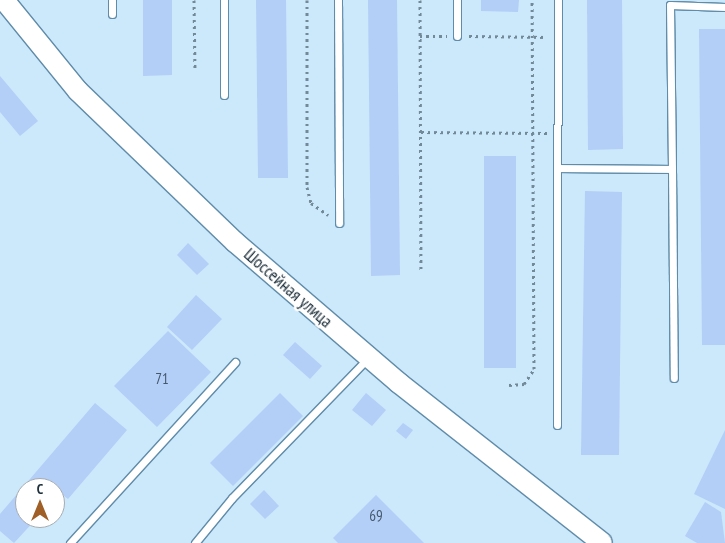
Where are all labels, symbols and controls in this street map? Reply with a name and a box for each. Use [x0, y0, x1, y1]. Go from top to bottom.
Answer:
street label: Шоссейная улица [239, 244, 337, 332]
house number: 71 [155, 370, 169, 388]
north arrow [15, 478, 65, 528]
text: С [37, 480, 43, 498]
house number: 69 [369, 507, 383, 525]

